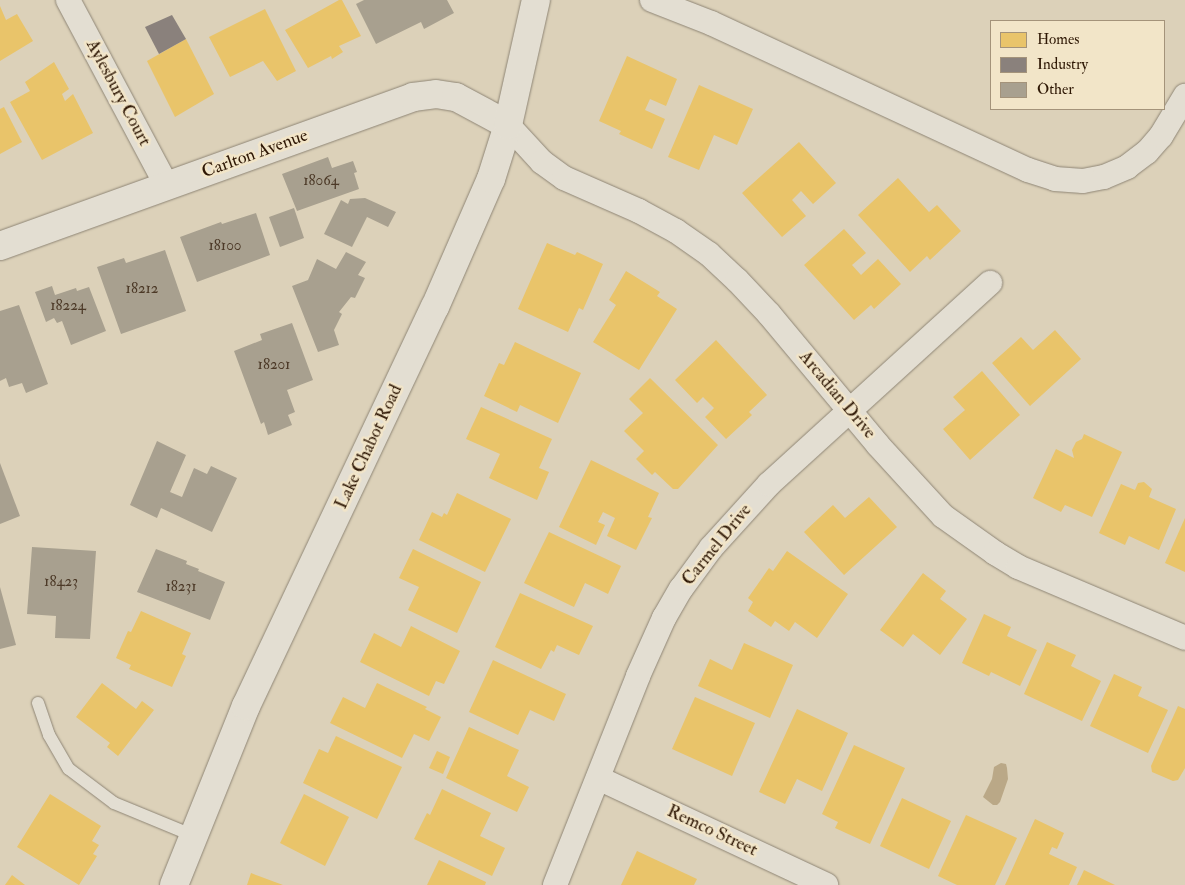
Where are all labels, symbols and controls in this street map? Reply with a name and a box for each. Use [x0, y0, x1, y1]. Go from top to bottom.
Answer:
legend [990, 20, 1165, 110]
text: Homes [1037, 30, 1079, 49]
street label: Aylesbury Court [81, 36, 155, 150]
text: Industry [1037, 55, 1088, 74]
text: Other [1037, 80, 1074, 99]
street label: Carlton Avenue [199, 125, 311, 183]
house number: 18064 [303, 172, 339, 190]
house number: 18100 [208, 237, 242, 255]
house number: 18212 [126, 280, 158, 298]
house number: 18224 [50, 297, 86, 315]
street label: Arcadian Drive [794, 347, 880, 443]
house number: 18201 [258, 356, 290, 374]
street label: Lake Chabot Road [331, 381, 407, 513]
street label: Carmel Drive [678, 500, 756, 590]
house number: 18423 [44, 573, 78, 591]
house number: 18231 [165, 578, 197, 596]
street label: Remco Street [663, 801, 761, 861]

